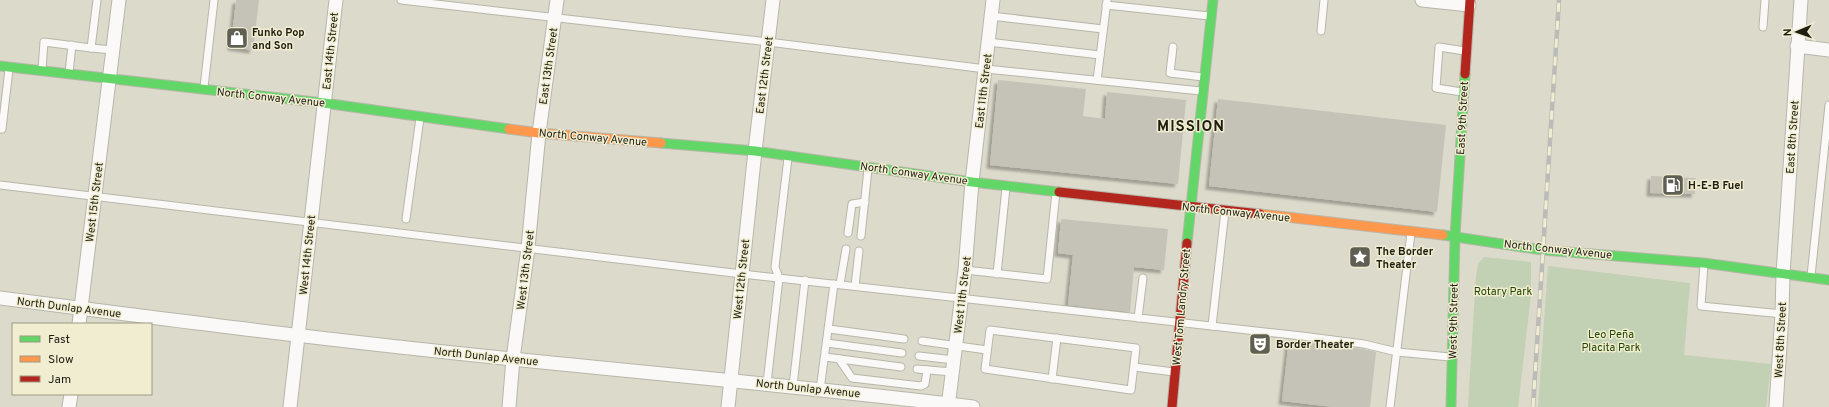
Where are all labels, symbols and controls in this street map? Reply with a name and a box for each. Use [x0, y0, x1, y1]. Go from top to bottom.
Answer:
street label: East 14th Street [320, 12, 342, 91]
north arrow [1777, 12, 1817, 52]
shop icon: Funko Pop and Son [224, 25, 250, 51]
place label: Funko Pop and Son [252, 26, 305, 53]
street label: East 13th Street [537, 27, 561, 106]
text: N [1781, 28, 1795, 37]
street label: East 12th Street [753, 36, 777, 115]
street label: East 11th Street [972, 53, 996, 129]
street label: East 9th Street [1454, 81, 1472, 155]
street label: North Conway Avenue [216, 85, 326, 111]
street label: East 8th Street [1783, 100, 1803, 174]
district label: MISSION [1157, 118, 1225, 137]
street label: North Conway Avenue [538, 126, 648, 150]
street label: North Conway Avenue [859, 159, 969, 188]
street label: West 15th Street [83, 161, 107, 243]
fuel station icon: H-E-B Fuel [1660, 172, 1686, 198]
place label: H-E-B Fuel [1688, 179, 1743, 193]
street label: North Conway Avenue [1181, 200, 1291, 226]
street label: West 14th Street [297, 214, 319, 296]
street label: West 13th Street [514, 229, 538, 311]
street label: North Conway Avenue [1503, 237, 1613, 263]
street label: West 12th Street [731, 238, 753, 320]
place icon: The Border Theater [1347, 244, 1373, 270]
place label: The Border Theater [1376, 245, 1434, 272]
street label: West Tom Landry Street [1170, 248, 1194, 366]
street label: West 11th Street [951, 256, 975, 335]
street label: West 9th Street [1446, 283, 1462, 359]
park label: Rotary Park [1474, 285, 1532, 299]
street label: North Dunlap Avenue [16, 295, 122, 321]
street label: West 8th Street [1772, 302, 1790, 378]
legend [12, 323, 152, 395]
park label: Leo Peña Placita Park [1581, 328, 1641, 355]
theatre icon: Border Theater [1247, 331, 1273, 357]
text: Fast [48, 332, 70, 348]
place label: Border Theater [1276, 338, 1355, 352]
street label: North Dunlap Avenue [433, 345, 539, 369]
text: Slow [48, 352, 74, 368]
text: Jam [48, 372, 71, 388]
street label: North Dunlap Avenue [755, 377, 861, 401]

